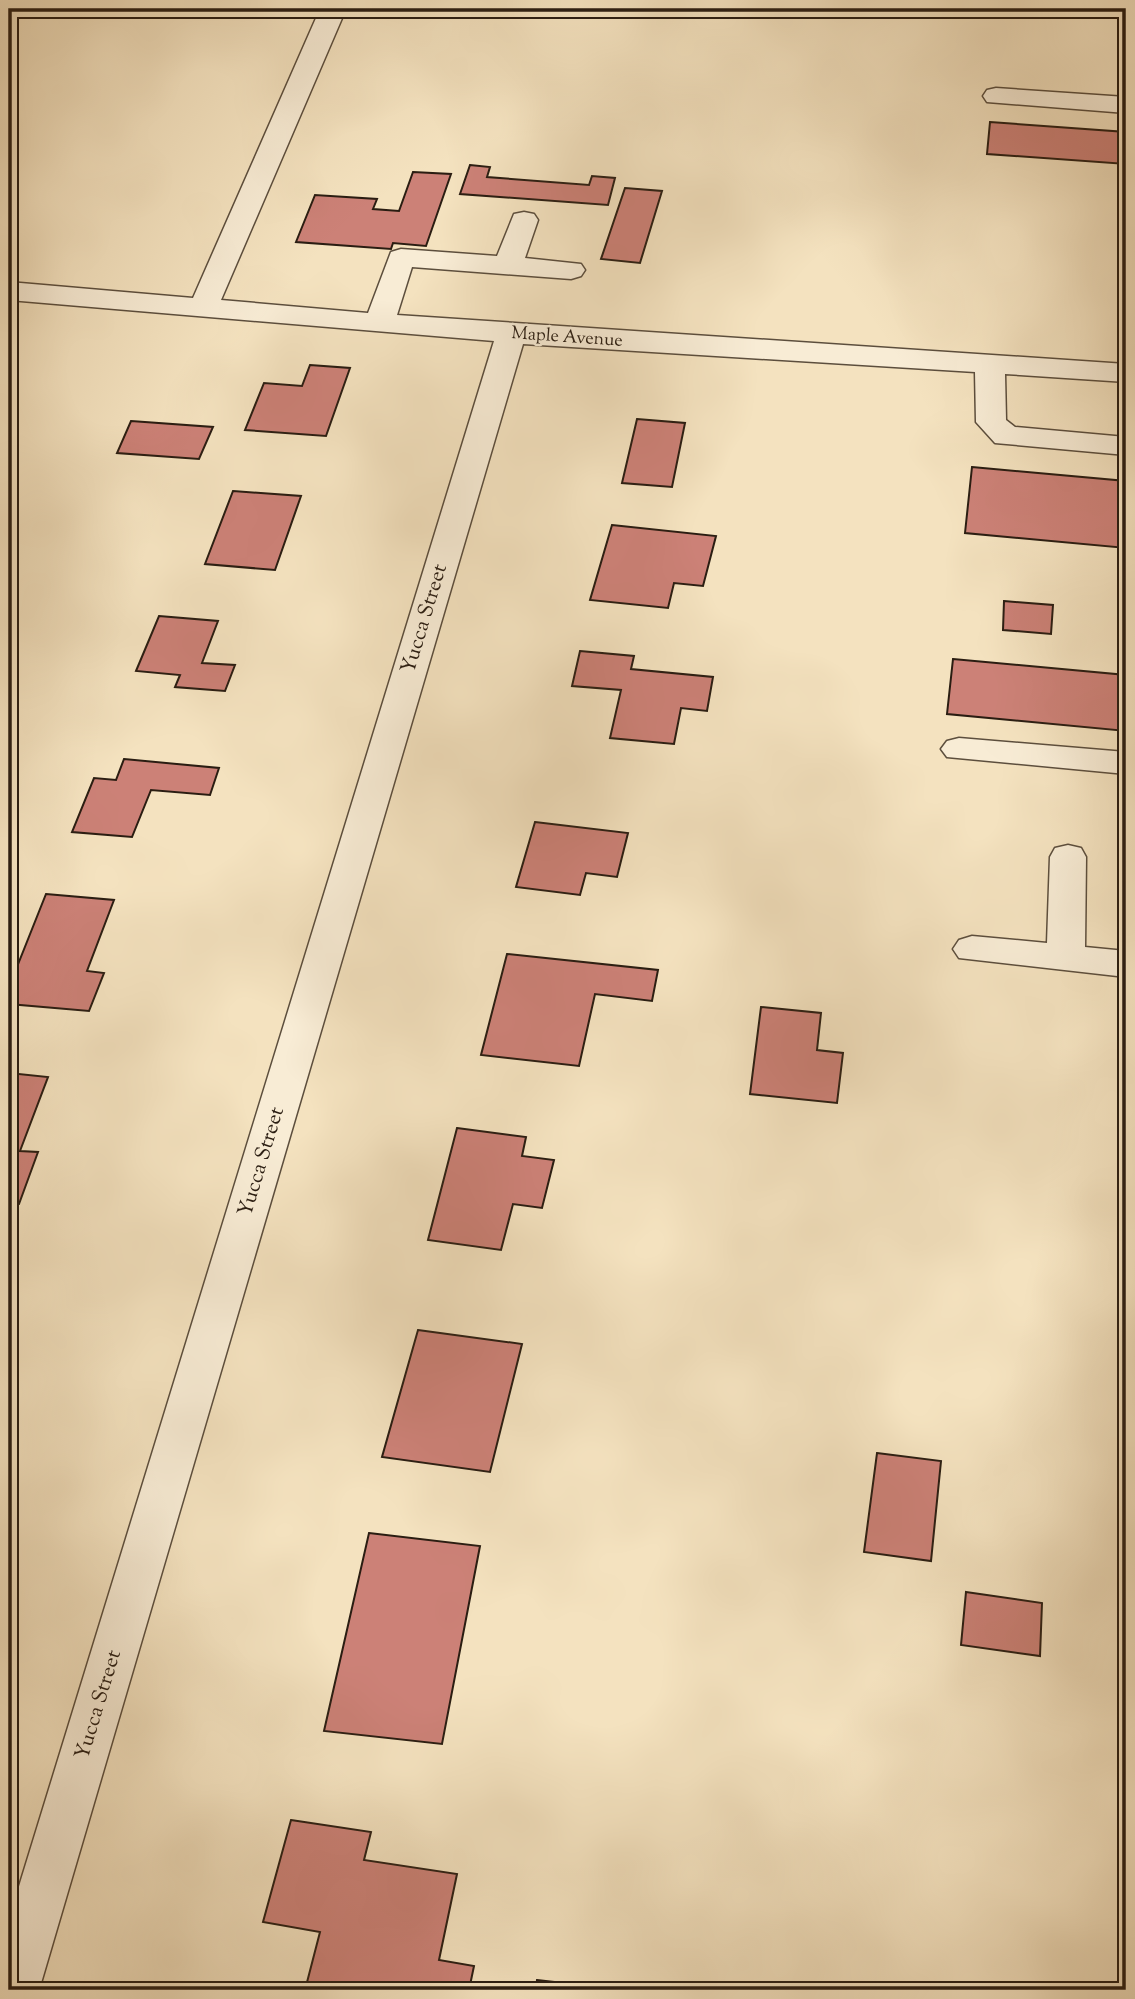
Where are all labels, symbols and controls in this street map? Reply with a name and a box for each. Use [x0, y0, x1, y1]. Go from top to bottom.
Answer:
street label: Maple Avenue [510, 321, 624, 355]
street label: Yucca Street [394, 561, 456, 677]
street label: Yucca Street [231, 1104, 293, 1220]
street label: Yucca Street [68, 1647, 130, 1763]

